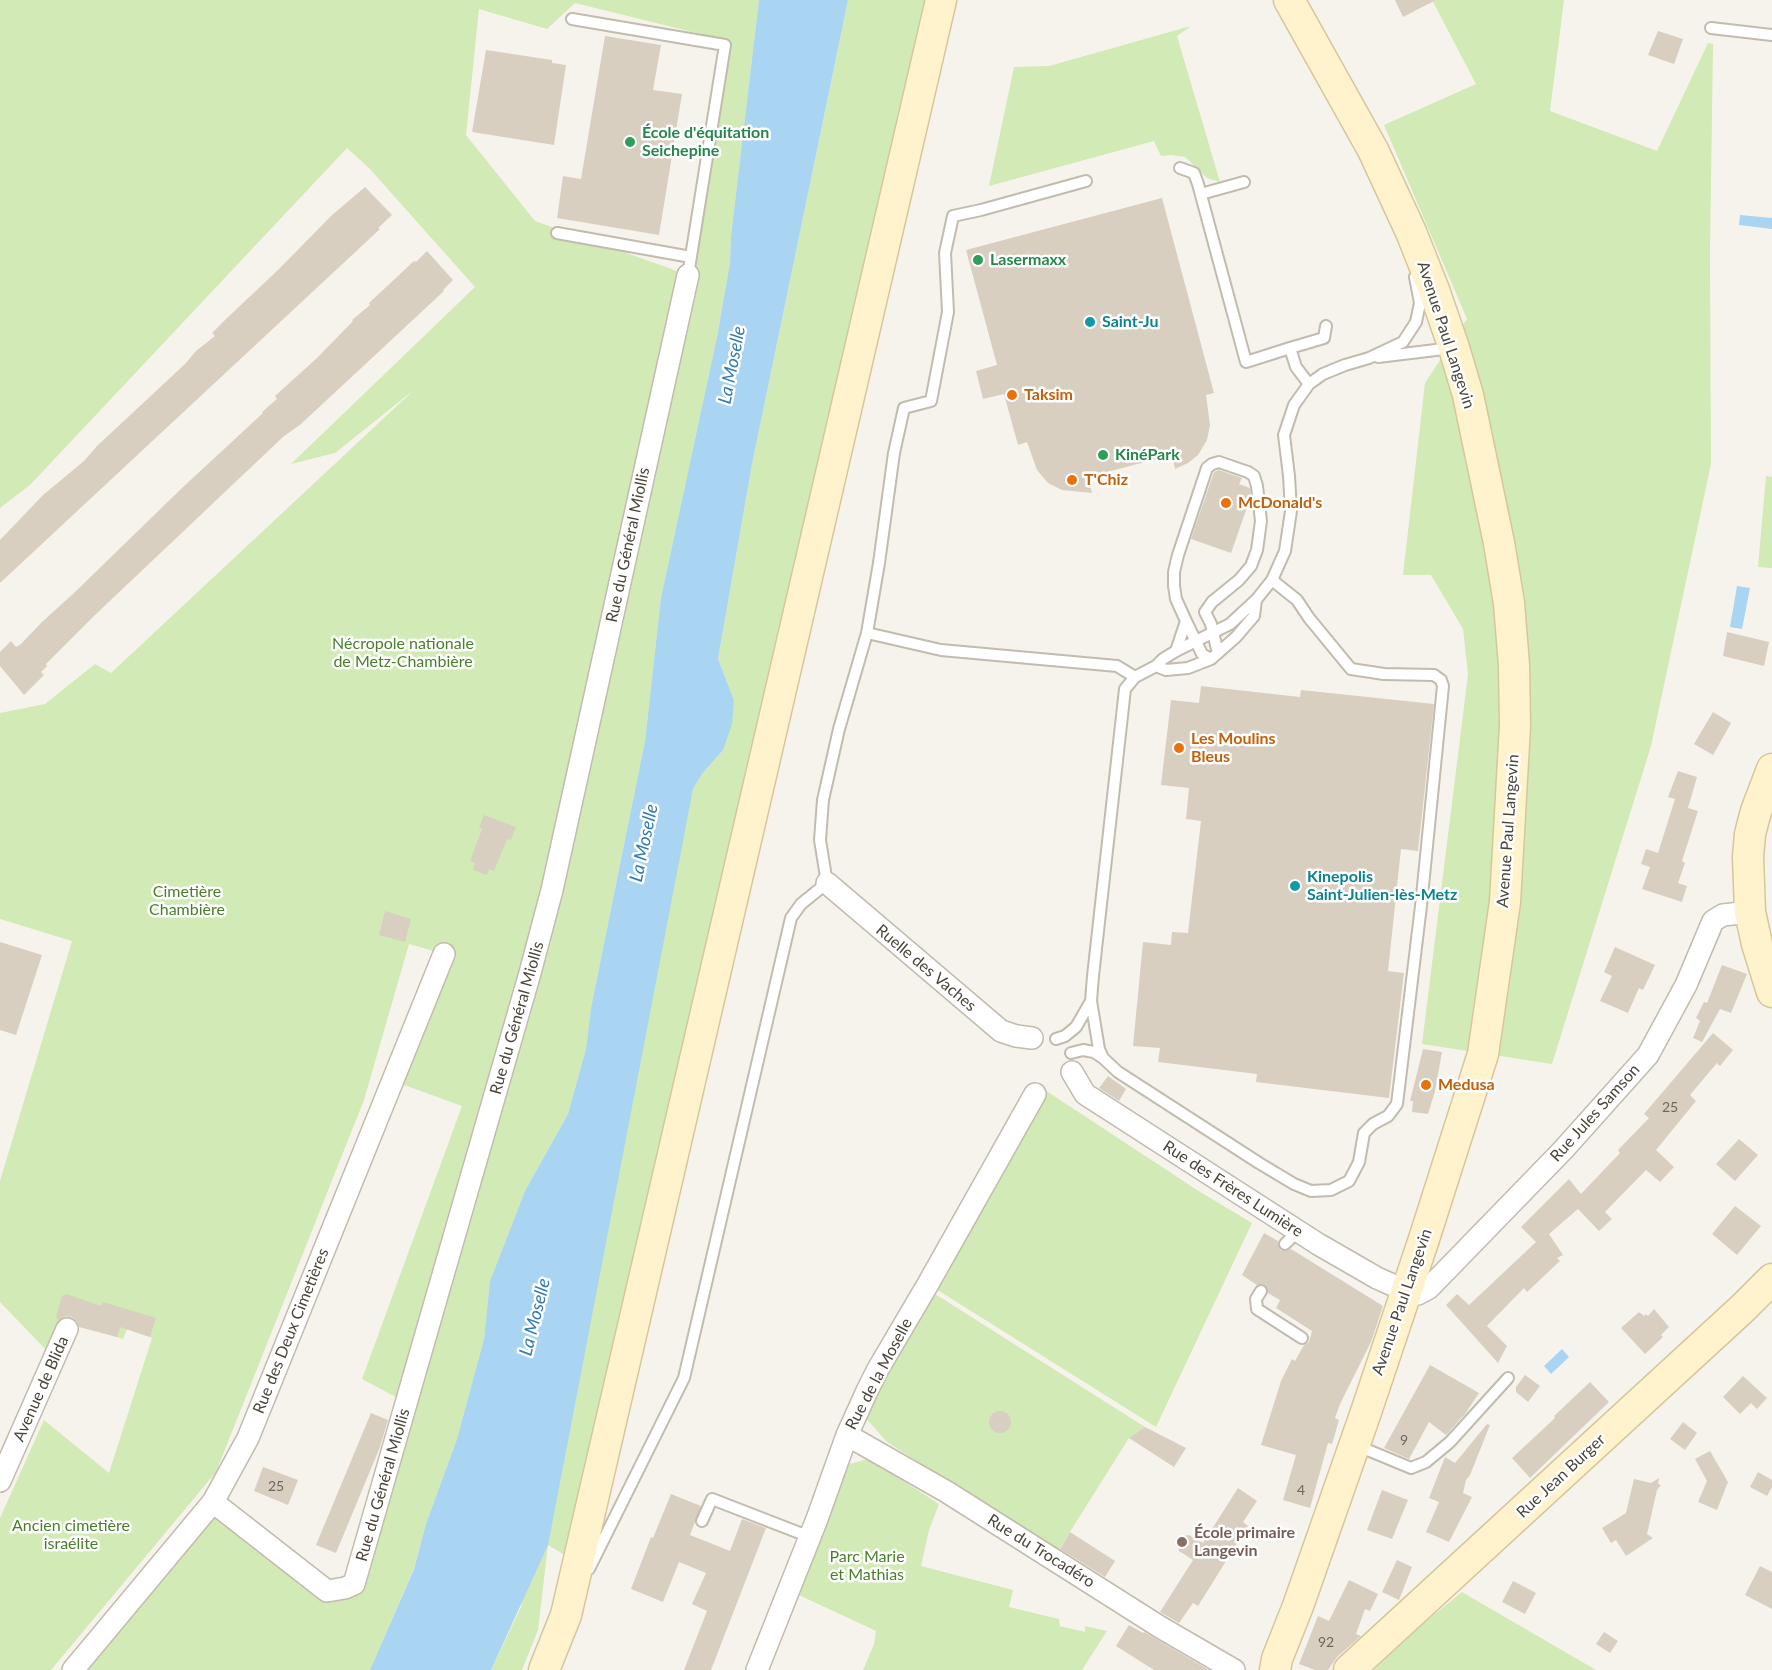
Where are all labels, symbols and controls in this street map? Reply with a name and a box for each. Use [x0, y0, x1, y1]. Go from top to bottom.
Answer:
place label: École d'équitation Seichepine [642, 123, 769, 161]
marker: École d'équitation Seichepine [623, 135, 637, 149]
place label: Lasermaxx [990, 250, 1066, 270]
marker: Lasermaxx [971, 253, 985, 267]
street label: Avenue Paul Langevin [1413, 259, 1479, 411]
place label: Saint-Ju [1102, 312, 1159, 332]
marker: Saint-Ju [1083, 315, 1097, 329]
water label: La Moselle [714, 324, 750, 406]
place label: Taksim [1024, 385, 1073, 405]
marker: Taksim [1005, 388, 1019, 402]
place label: KinéPark [1115, 445, 1180, 465]
marker: KinéPark [1096, 448, 1110, 462]
street label: Rue du Général Miollis [602, 466, 654, 624]
place label: T'Chiz [1084, 470, 1128, 490]
marker: T'Chiz [1065, 473, 1079, 487]
place label: McDonald's [1238, 493, 1322, 513]
marker: McDonald's [1219, 496, 1233, 510]
park label: Nécropole nationale de Metz-Chambière [332, 634, 474, 672]
place label: Les Moulins Bleus [1191, 729, 1276, 767]
marker: Les Moulins Bleus [1172, 741, 1186, 755]
street label: Avenue Paul Langevin [1493, 754, 1523, 908]
water label: La Moselle [625, 802, 663, 884]
place label: Kinepolis Saint-Julien-lès-Metz [1307, 867, 1457, 905]
marker: Kinepolis Saint-Julien-lès-Metz [1288, 879, 1302, 893]
park label: Cimetière Chambière [149, 882, 225, 920]
street label: Ruelle des Vaches [872, 920, 980, 1016]
street label: Rue du Général Miollis [486, 939, 548, 1097]
street label: Rue Jules Samson [1546, 1060, 1644, 1166]
place label: Medusa [1438, 1075, 1495, 1095]
marker: Medusa [1419, 1078, 1433, 1092]
house number: 25 [1662, 1099, 1678, 1115]
street label: Rue des Frères Lumière [1159, 1137, 1307, 1241]
street label: Avenue Paul Langevin [1368, 1226, 1436, 1378]
street label: Rue des Deux Cimetières [249, 1246, 333, 1416]
water label: La Moselle [515, 1276, 555, 1358]
street label: Rue de la Moselle [842, 1315, 916, 1433]
street label: Avenue de Blida [9, 1333, 73, 1445]
street label: Rue du Général Miollis [352, 1406, 414, 1564]
street label: Rue Jean Burger [1513, 1430, 1609, 1522]
house number: 9 [1400, 1432, 1408, 1448]
house number: 25 [268, 1478, 284, 1494]
house number: 4 [1297, 1482, 1305, 1498]
street label: Rue du Trocadéro [984, 1510, 1098, 1592]
park label: Ancien cimetière israélite [12, 1516, 130, 1554]
place label: École primaire Langevin [1194, 1523, 1295, 1561]
marker: École primaire Langevin [1175, 1535, 1189, 1549]
park label: Parc Marie et Mathias [829, 1547, 905, 1585]
house number: 92 [1318, 1634, 1334, 1650]

